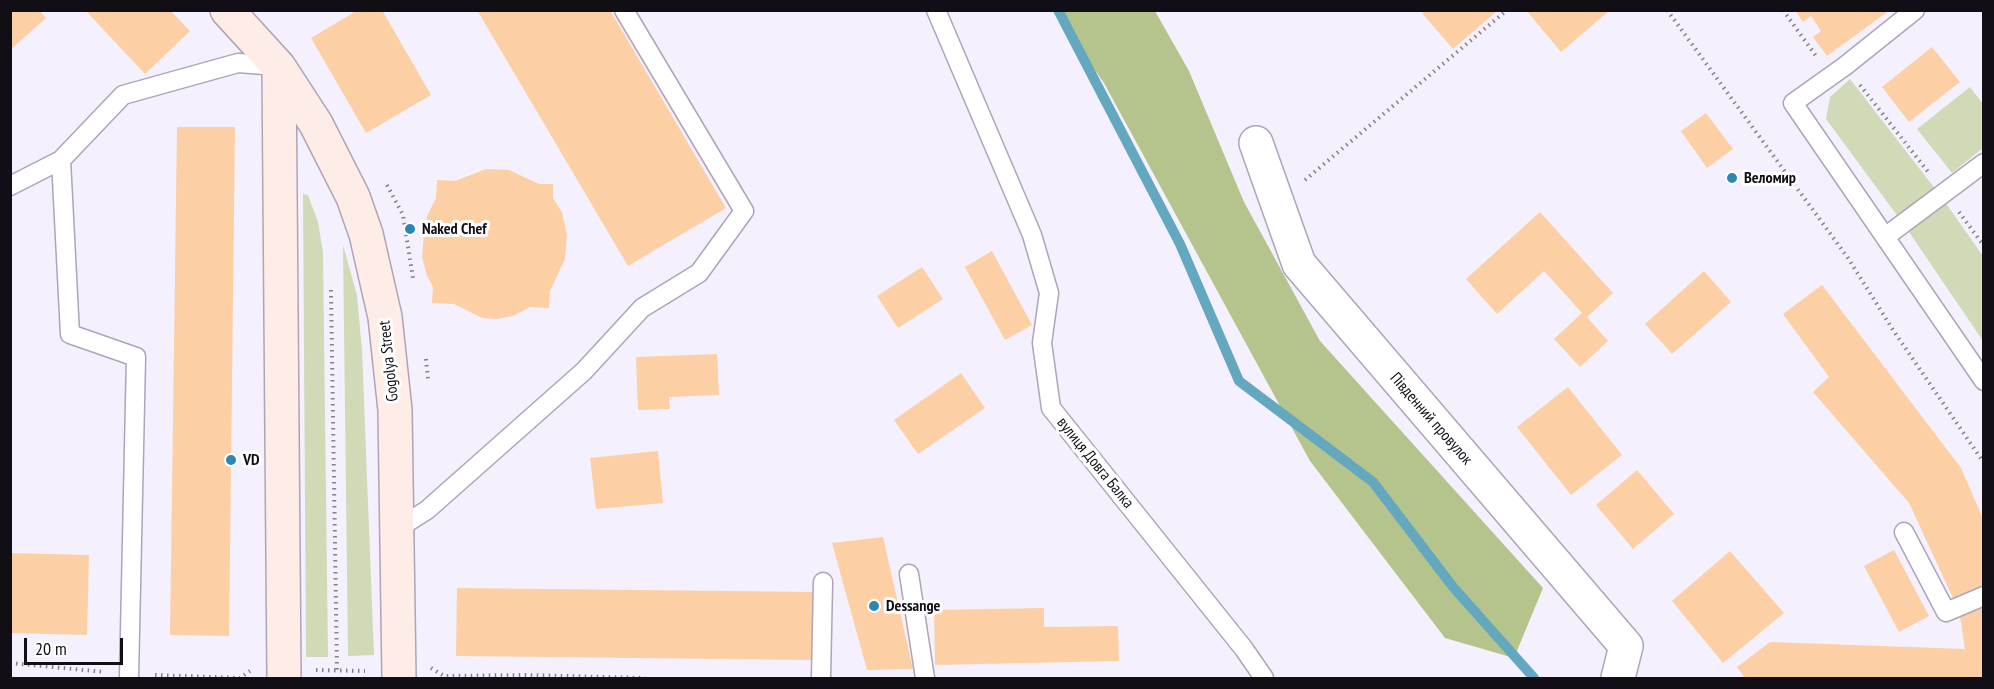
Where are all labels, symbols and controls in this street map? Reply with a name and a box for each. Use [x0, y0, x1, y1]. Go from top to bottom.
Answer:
place label: Веломир [1744, 168, 1796, 188]
marker: Веломир [1725, 171, 1739, 185]
place label: Naked Chef [422, 219, 487, 239]
marker: Naked Chef [403, 222, 417, 236]
street label: Gogolya Street [375, 320, 403, 402]
street label: Південний провулок [1386, 369, 1476, 469]
street label: вулиця Довга Балка [1052, 414, 1138, 512]
place label: VD [243, 450, 260, 470]
marker: VD [224, 453, 238, 467]
place label: Dessange [886, 596, 940, 616]
marker: Dessange [867, 599, 881, 613]
scale bar [27, 626, 126, 664]
text: 20 m [35, 637, 67, 660]

